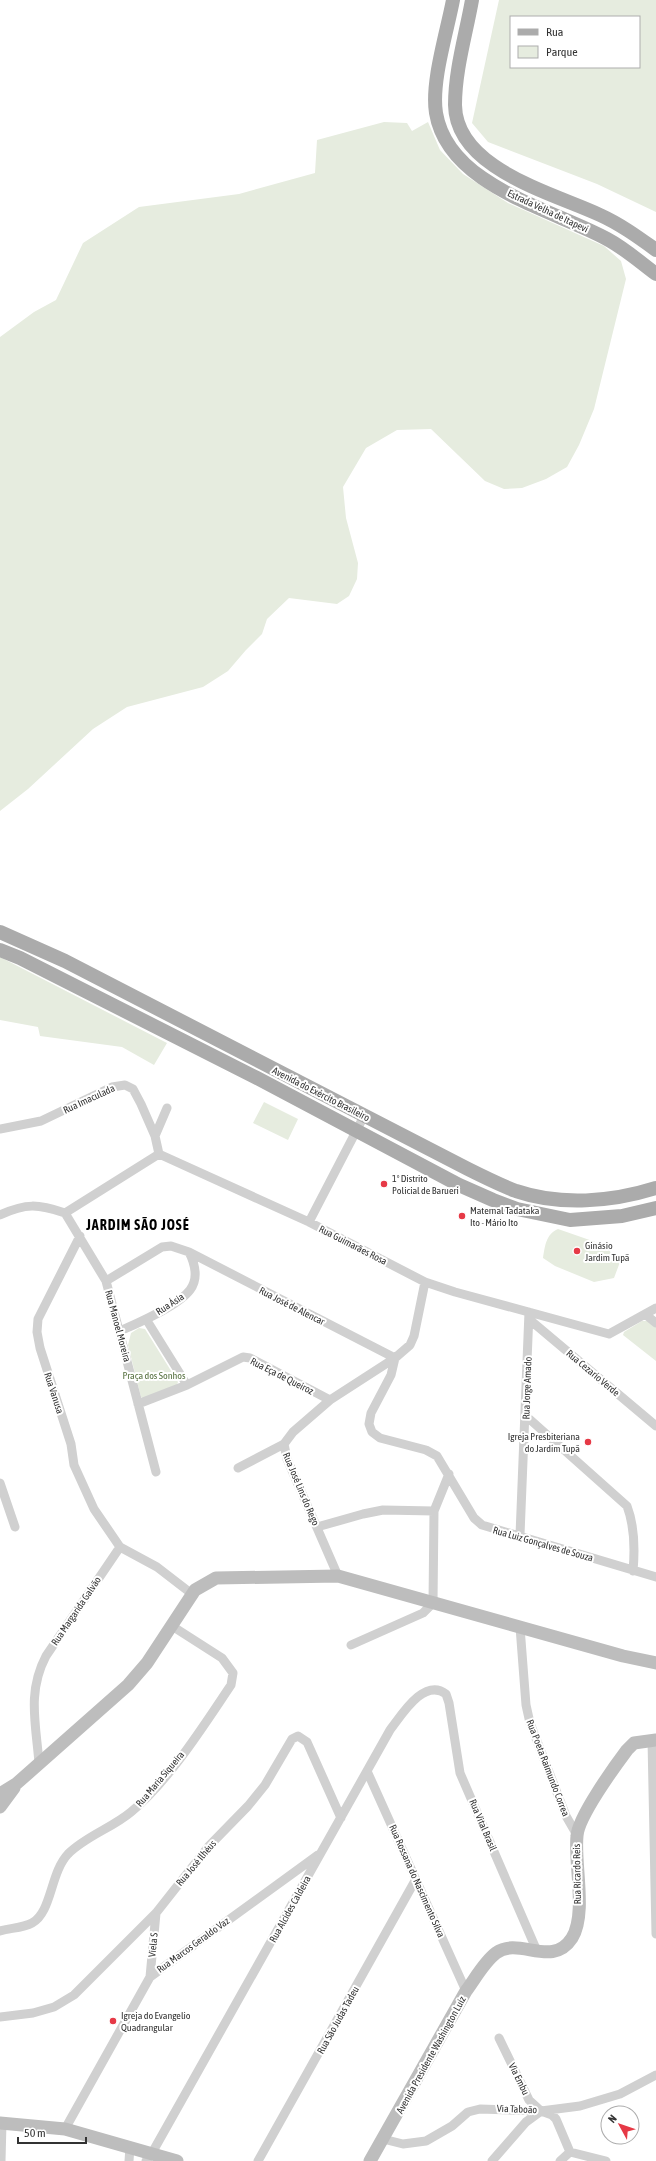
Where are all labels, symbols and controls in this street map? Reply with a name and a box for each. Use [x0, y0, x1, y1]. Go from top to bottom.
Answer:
legend [510, 16, 640, 68]
text: Rua [546, 25, 563, 39]
text: Parque [546, 45, 578, 59]
street label: Estrada Velha de Itapevi [506, 187, 590, 235]
street label: Avenida do Exército Brasileiro [271, 1065, 372, 1123]
street label: Rua Imaculada [62, 1082, 117, 1116]
place label: 1º Distrito Policial de Barueri [392, 1173, 459, 1196]
marker: 1º Distrito Policial de Barueri [379, 1179, 389, 1189]
place label: Maternal Tadataka Ito - Mário Ito [470, 1205, 540, 1228]
marker: Maternal Tadataka Ito - Mário Ito [457, 1211, 467, 1221]
district label: JARDIM SÃO JOSÉ [85, 1216, 190, 1233]
street label: Rua Guimarães Rosa [317, 1223, 389, 1267]
place label: Ginásio Jardim Tupã [585, 1240, 630, 1263]
marker: Ginásio Jardim Tupã [572, 1246, 582, 1256]
street label: Rua José de Alencar [257, 1285, 327, 1328]
street label: Rua Manoel Moreira [103, 1289, 133, 1363]
street label: Rua Ásia [154, 1291, 186, 1317]
street label: Rua Cezario Verde [564, 1348, 622, 1399]
street label: Rua Eça de Queiroz [249, 1355, 316, 1397]
street label: Rua Jorge Amado [520, 1356, 534, 1419]
park label: Praça dos Sonhos [122, 1370, 186, 1381]
street label: Rua Vanusa [42, 1371, 66, 1415]
place label: Igreja Presbiteriana do Jardim Tupã [508, 1431, 580, 1454]
marker: Igreja Presbiteriana do Jardim Tupã [583, 1437, 593, 1447]
street label: Rua José Lins do Rego [281, 1451, 321, 1527]
street label: Rua Luiz Gonçalves de Souza [492, 1524, 595, 1564]
street label: Rua Margarida Galvão [49, 1574, 103, 1647]
street label: Rua Poeta Raimundo Correa [524, 1718, 572, 1818]
street label: Rua Maria Siqueira [134, 1749, 187, 1809]
street label: Rua Vital Brasil [467, 1797, 499, 1853]
street label: Rua Rossana do Nascimento Silva [387, 1823, 447, 1939]
street label: Rua José Ilhéus [174, 1838, 219, 1888]
street label: Rua Ricardo Reis [571, 1843, 583, 1904]
street label: Rua Alcides Caldeira [267, 1874, 313, 1944]
street label: Rua Marcos Geraldo Vaz [155, 1915, 232, 1975]
street label: Viela S [146, 1932, 160, 1958]
street label: Rua São Judas Tadeu [315, 1984, 361, 2056]
street label: Avenida Presidente Washington Luiz [394, 1994, 468, 2115]
place label: Igreja do Evangelio Quadrangular [121, 2010, 191, 2033]
marker: Igreja do Evangelio Quadrangular [108, 2016, 118, 2026]
street label: Via Embu [507, 2061, 532, 2097]
street label: Via Taboão [497, 2103, 538, 2115]
north arrow [600, 2105, 640, 2145]
text: N [606, 2112, 619, 2125]
scale bar [18, 2119, 86, 2145]
text: 50 m [24, 2126, 46, 2140]

